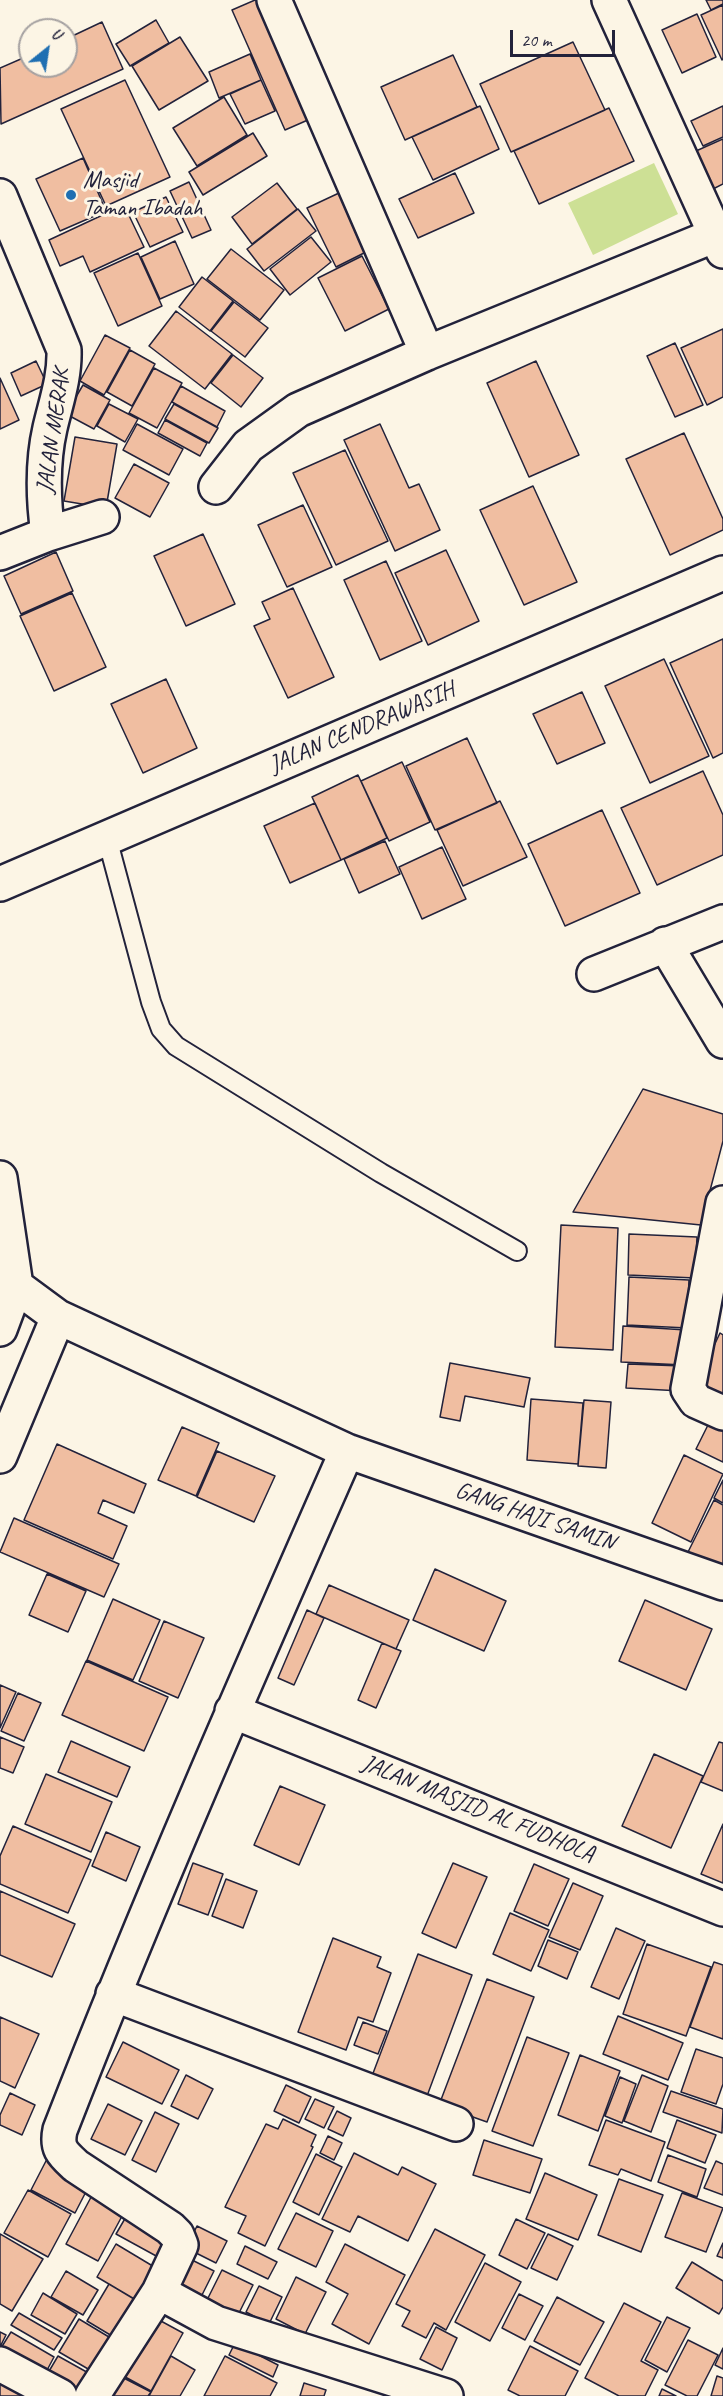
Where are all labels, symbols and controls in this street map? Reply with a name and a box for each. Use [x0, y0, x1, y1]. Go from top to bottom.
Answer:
north arrow [18, 18, 78, 78]
scale bar [513, 18, 618, 56]
text: U [48, 24, 64, 45]
text: 20 m [521, 29, 552, 51]
place label: Masjid Taman Ibadah [83, 167, 202, 223]
marker: Masjid Taman Ibadah [64, 188, 78, 202]
street label: JALAN MERAK [31, 367, 77, 495]
street label: JALAN CENDRAWASIH [265, 676, 459, 780]
street label: GANG HAJI SAMIN [451, 1476, 619, 1558]
street label: JALAN MASJID AL FUDHOLA [357, 1749, 599, 1869]

